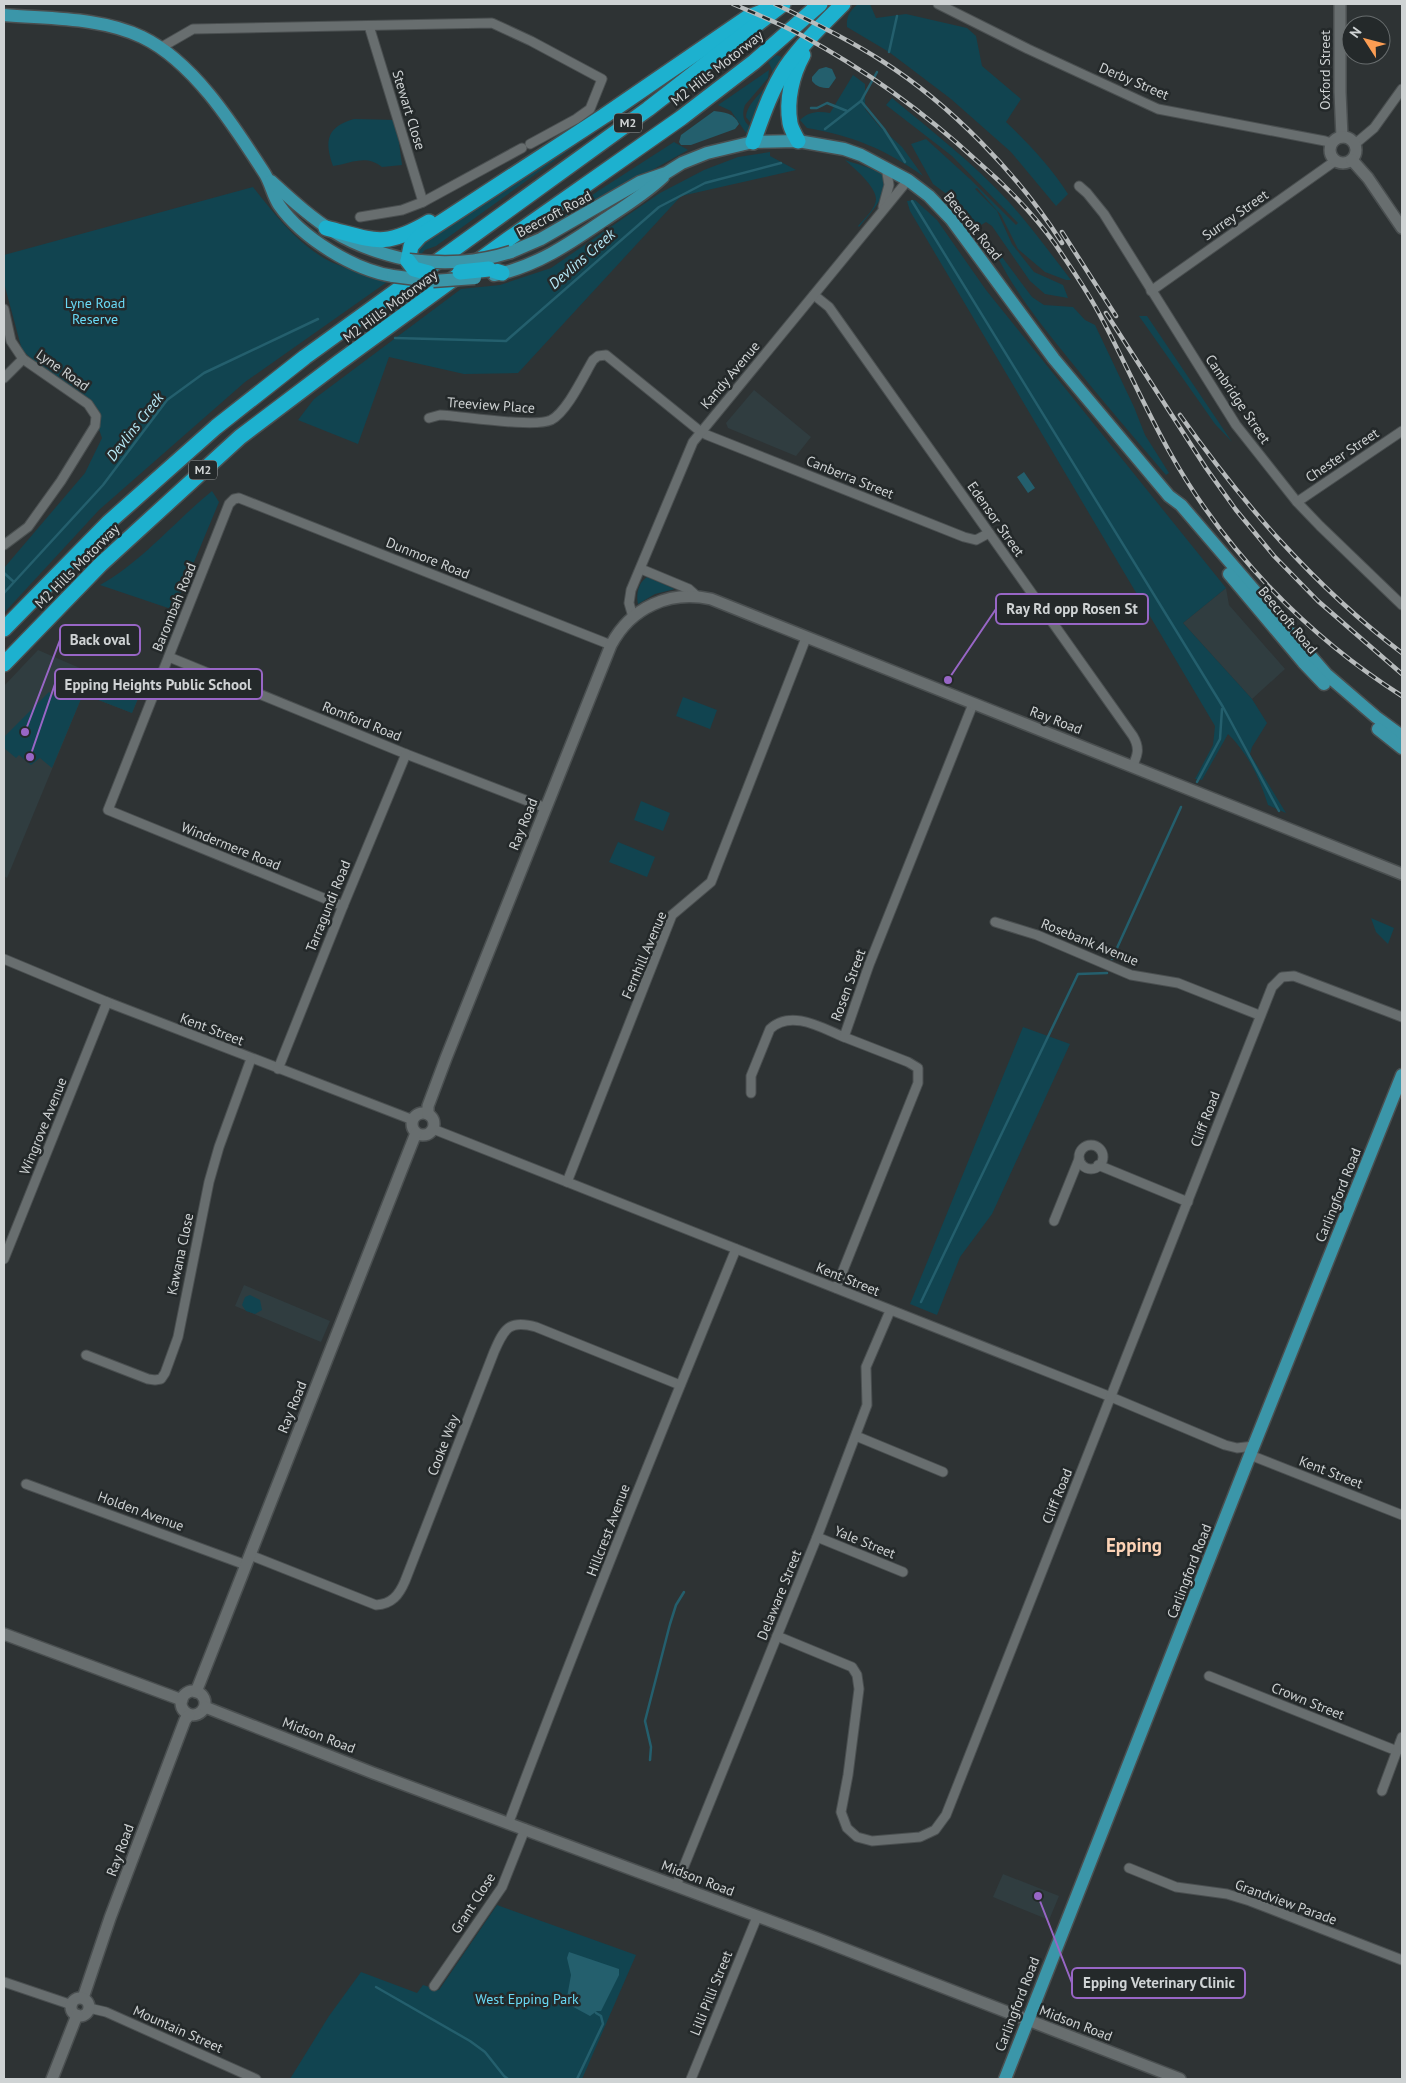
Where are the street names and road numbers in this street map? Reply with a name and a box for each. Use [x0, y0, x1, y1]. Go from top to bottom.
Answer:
street label: M2 Hills Motorway [667, 26, 767, 110]
street label: Oxford Street [1316, 30, 1334, 110]
street label: Derby Street [1096, 58, 1172, 104]
street label: Stewart Close [388, 68, 430, 152]
road number: M2 [614, 114, 642, 132]
street label: Surrey Street [1198, 185, 1272, 244]
street label: Beecroft Road [513, 187, 595, 241]
street label: Beecroft Road [940, 188, 1006, 264]
street label: M2 Hills Motorway [339, 265, 441, 346]
street label: Kandy Avenue [696, 337, 764, 413]
street label: Lyne Road [33, 345, 93, 395]
street label: Cambridge Street [1202, 351, 1275, 447]
street label: Treeview Place [447, 393, 535, 417]
street label: Chester Street [1302, 424, 1382, 486]
street label: Canberra Street [804, 451, 897, 503]
road number: M2 [189, 460, 217, 480]
street label: Edensor Street [964, 478, 1029, 560]
street label: M2 Hills Motorway [31, 519, 124, 612]
street label: Dunmore Road [384, 533, 472, 583]
street label: Barombah Road [148, 560, 200, 654]
street label: Beecroft Road [1254, 582, 1322, 658]
street label: Romford Road [320, 697, 404, 745]
street label: Ray Road [1027, 702, 1085, 738]
street label: Ray Road [504, 795, 542, 853]
street label: Windermere Road [178, 818, 284, 874]
street label: Tarragundi Road [301, 858, 355, 954]
street label: Fernhill Avenue [617, 909, 671, 1001]
street label: Rosebank Avenue [1039, 914, 1141, 970]
street label: Rosen Street [827, 946, 869, 1023]
street label: Kent Street [178, 1009, 247, 1049]
street label: Wingrove Avenue [15, 1075, 71, 1177]
street label: Cliff Road [1186, 1089, 1224, 1149]
street label: Carlingford Road [1311, 1145, 1365, 1245]
street label: Kawana Close [163, 1211, 197, 1297]
street label: Kent Street [814, 1258, 883, 1300]
street label: Ray Road [273, 1378, 311, 1436]
street label: Cooke Way [423, 1411, 463, 1478]
street label: Kent Street [1297, 1452, 1366, 1492]
street label: Cliff Road [1038, 1466, 1076, 1526]
street label: Hillcrest Avenue [582, 1481, 634, 1579]
street label: Holden Avenue [95, 1487, 187, 1535]
street label: Carlingford Road [1163, 1521, 1215, 1621]
street label: Yale Street [832, 1522, 898, 1563]
street label: Delaware Street [753, 1547, 805, 1643]
street label: Crown Street [1269, 1678, 1347, 1724]
street label: Midson Road [280, 1713, 358, 1757]
street label: Ray Road [102, 1821, 138, 1879]
street label: Midson Road [659, 1856, 737, 1900]
street label: Grant Close [447, 1869, 499, 1937]
street label: Grandview Parade [1233, 1875, 1339, 1929]
street label: Lilli Pilli Street [686, 1948, 736, 2038]
street label: Carlingford Road [991, 1954, 1043, 2054]
street label: Mountain Street [130, 2001, 226, 2057]
street label: Midson Road [1037, 2001, 1115, 2045]

